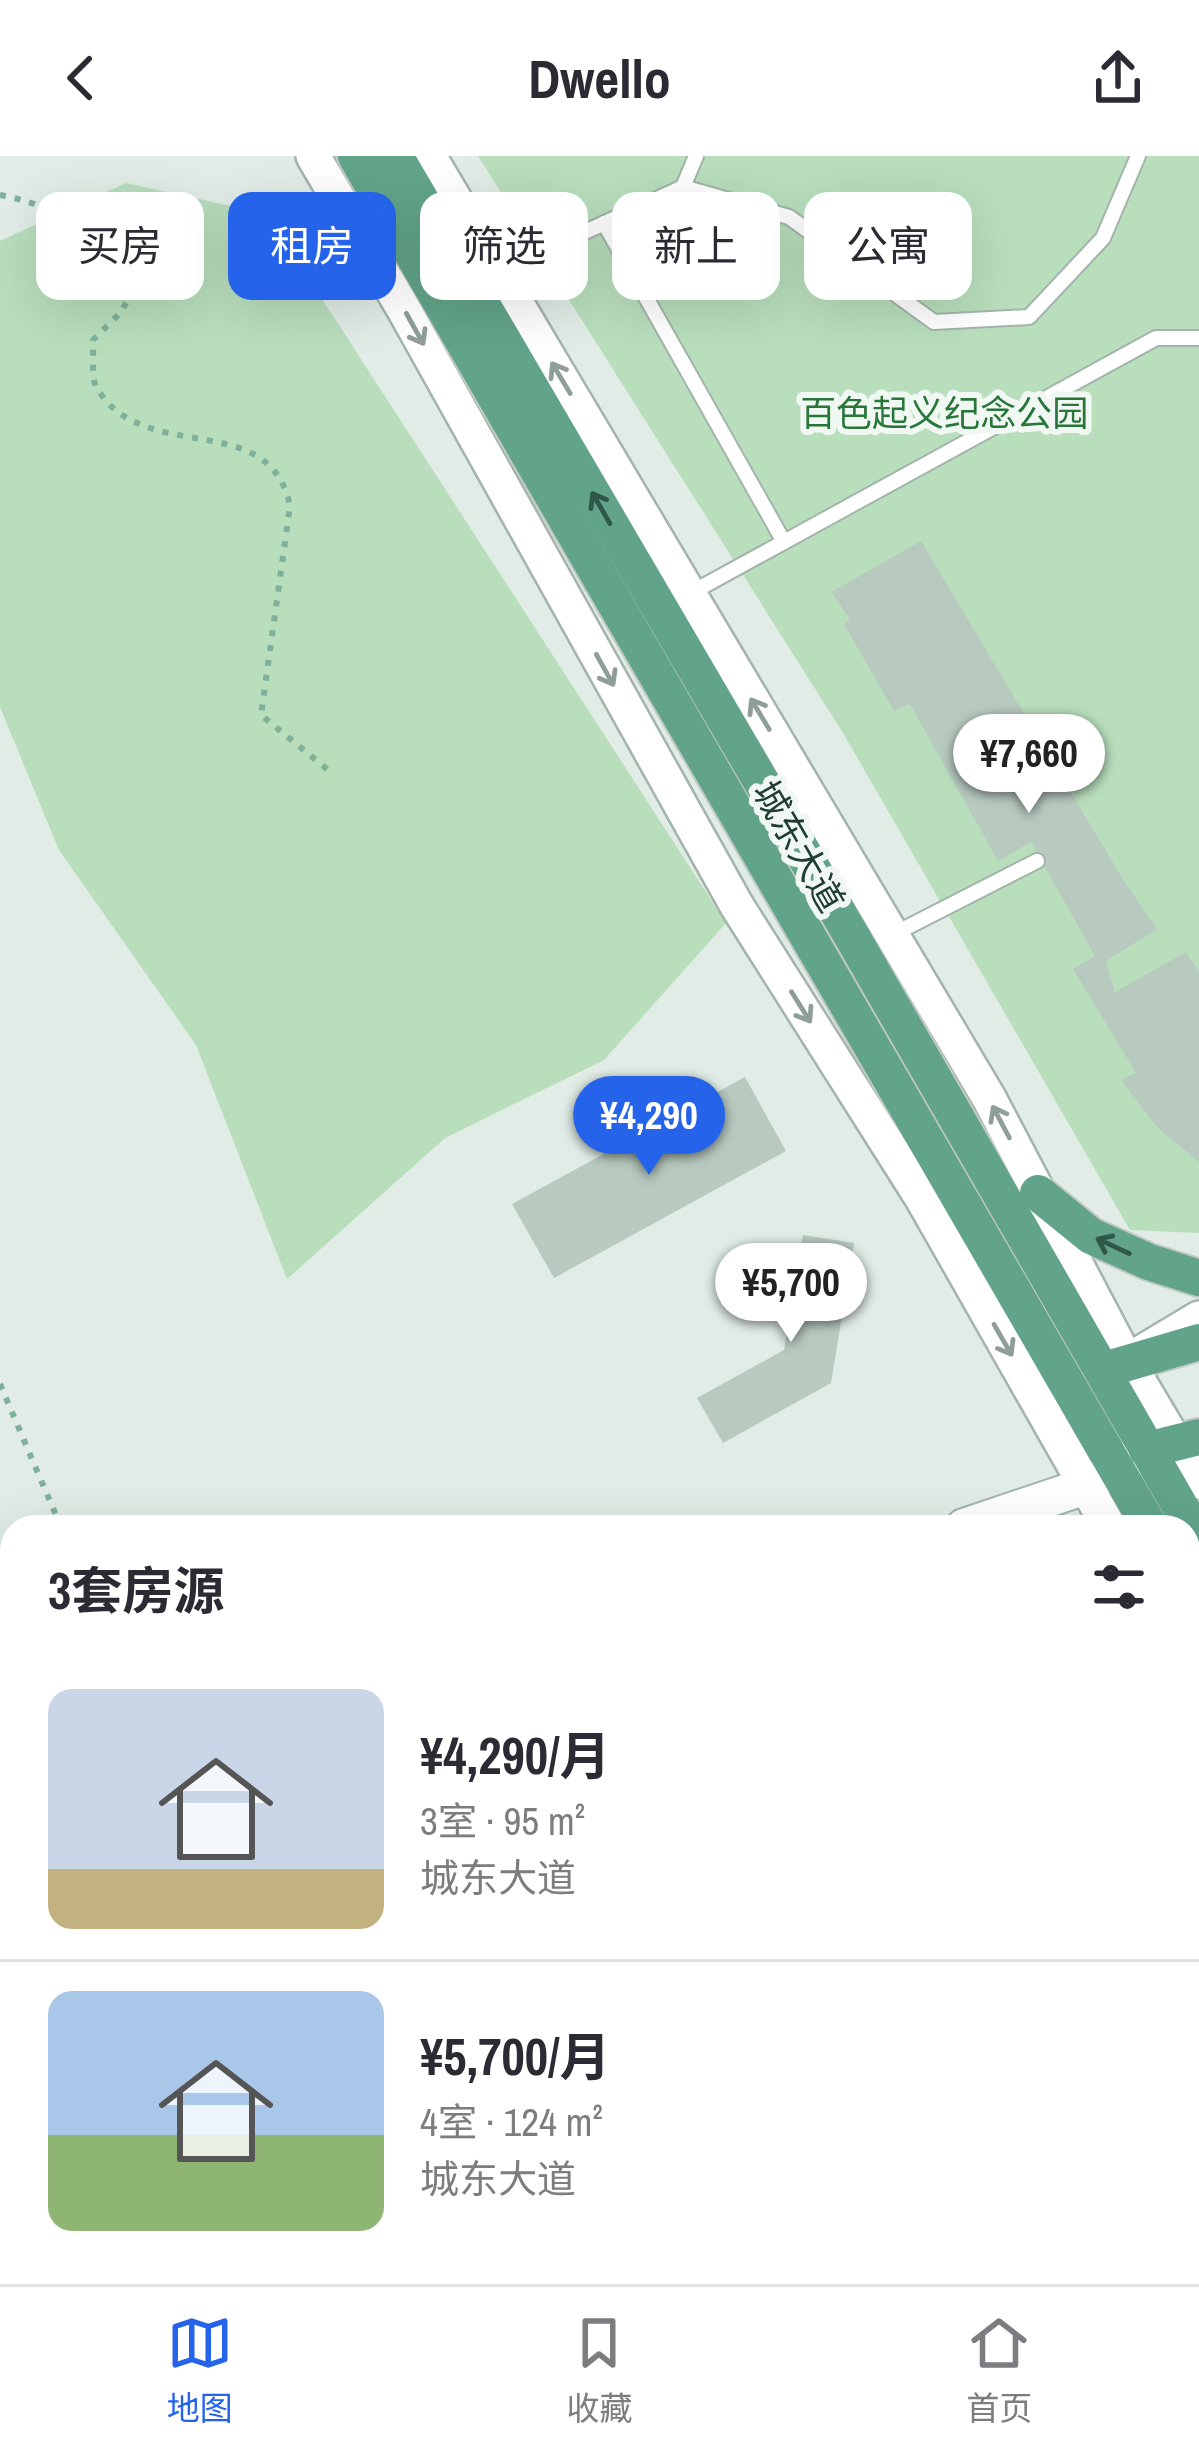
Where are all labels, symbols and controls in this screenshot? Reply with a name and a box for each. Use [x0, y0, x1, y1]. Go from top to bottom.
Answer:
text: Dwello [528, 42, 671, 115]
icon: back [48, 45, 114, 111]
icon: share [1085, 45, 1151, 111]
chip: 买房 [36, 192, 204, 300]
chip: 租房 [228, 192, 396, 300]
chip: 筛选 [420, 192, 588, 300]
chip: 新上 [612, 192, 780, 300]
chip: 公寓 [804, 192, 972, 300]
one-way arrow [404, 311, 427, 346]
one-way arrow [549, 362, 573, 396]
park label: 百色起义纪念公园 [800, 389, 1088, 437]
one-way arrow [588, 491, 612, 526]
one-way arrow [594, 651, 617, 686]
one-way arrow [748, 698, 772, 732]
pin: ¥7,660 [931, 714, 1127, 816]
text: ¥7,660 [980, 727, 1078, 779]
street label: 城东大道 [742, 772, 856, 920]
one-way arrow [788, 989, 813, 1023]
pin: ¥4,290 [551, 1076, 747, 1178]
text: ¥4,290 [600, 1089, 698, 1141]
one-way arrow [989, 1105, 1012, 1140]
one-way arrow [1096, 1234, 1132, 1256]
pin: ¥5,700 [693, 1243, 889, 1345]
text: ¥5,700 [742, 1256, 840, 1308]
one-way arrow [992, 1322, 1015, 1357]
icon: filters [1086, 1554, 1152, 1620]
text: 3套房源 [48, 1556, 224, 1625]
text: ¥4,290/月 [420, 1721, 611, 1790]
icon: home [144, 1737, 288, 1881]
text: 3室 · 95 m² [420, 1795, 585, 1847]
text: 城东大道 [420, 1852, 576, 1904]
text: ¥5,700/月 [420, 2022, 611, 2091]
icon: home [144, 2039, 288, 2183]
text: 4室 · 124 m² [420, 2096, 603, 2148]
text: 城东大道 [420, 2153, 576, 2205]
tab: 地图 [167, 2310, 233, 2430]
tab: 收藏 [566, 2310, 632, 2430]
tab: 首页 [966, 2310, 1032, 2430]

